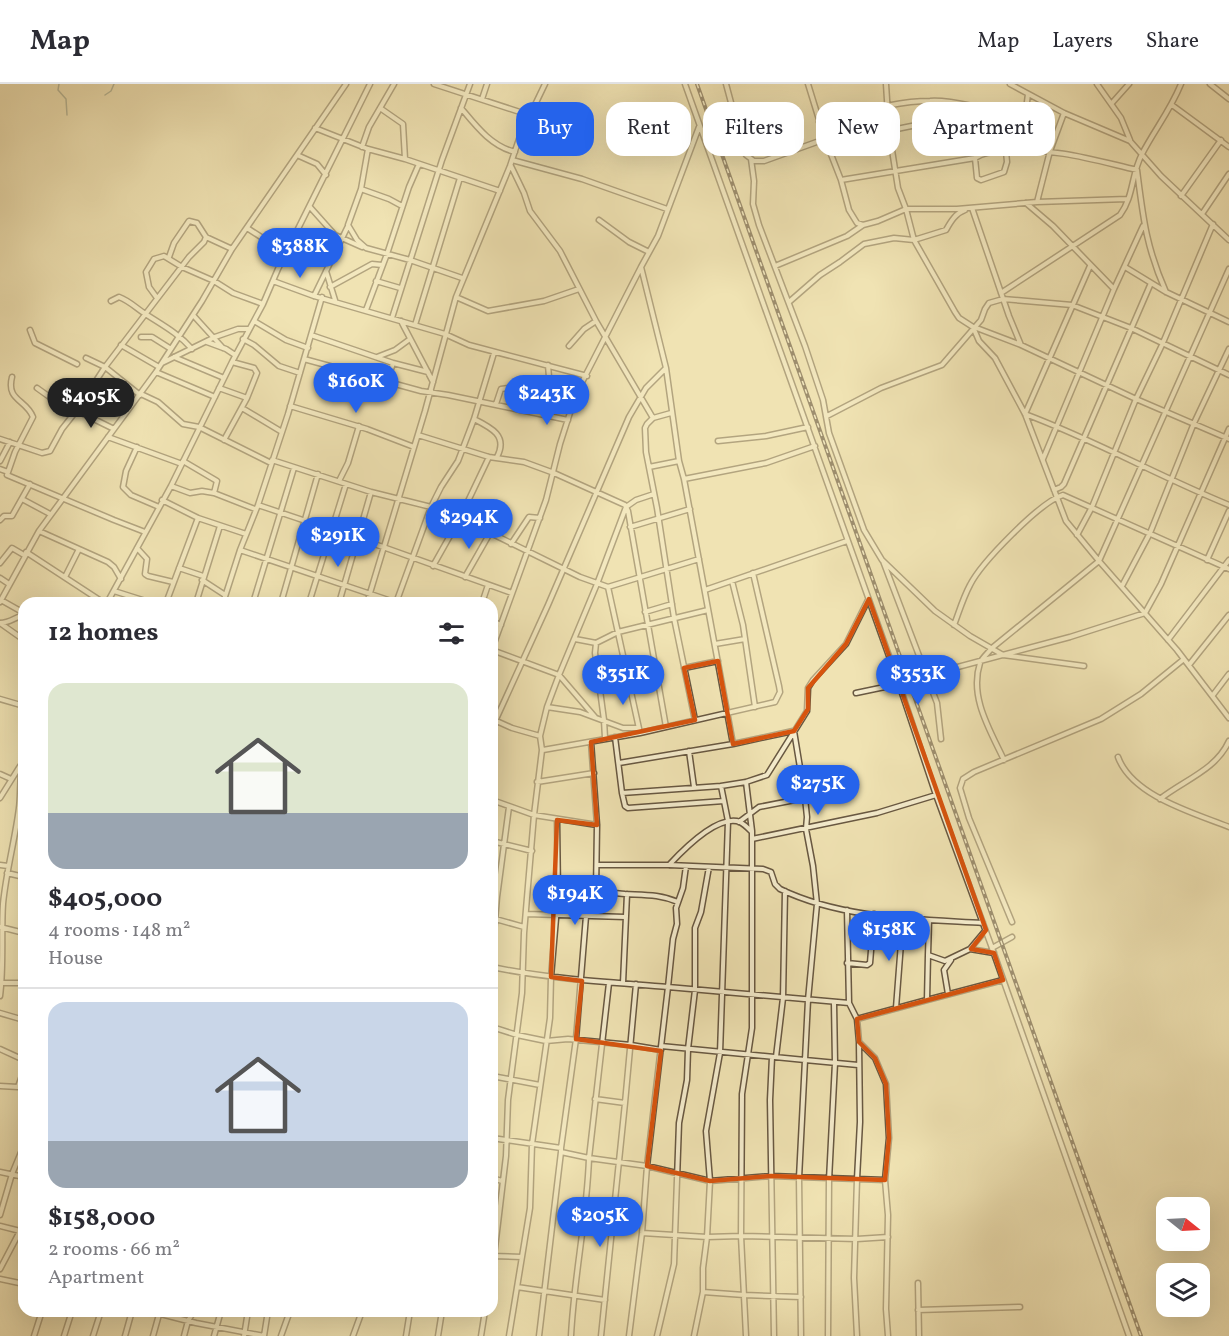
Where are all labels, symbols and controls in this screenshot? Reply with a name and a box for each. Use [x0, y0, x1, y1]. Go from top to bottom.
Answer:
text: Map [30, 22, 90, 61]
text: Map [977, 27, 1019, 56]
text: Layers [1052, 27, 1113, 56]
text: Share [1146, 27, 1199, 56]
chip: Buy [516, 102, 594, 156]
chip: Rent [606, 102, 691, 156]
chip: Filters [703, 102, 804, 156]
chip: New [816, 102, 900, 156]
chip: Apartment [912, 102, 1055, 156]
pin: $388K [258, 228, 342, 279]
text: $388K [271, 233, 329, 261]
pin: $160K [314, 363, 398, 414]
text: $160K [328, 368, 384, 396]
pin: $243K [505, 375, 589, 426]
pin: $405K [49, 378, 133, 429]
text: $243K [518, 380, 576, 408]
text: $405K [61, 383, 121, 411]
pin: $294K [427, 499, 511, 550]
text: $294K [440, 504, 498, 532]
pin: $291K [296, 517, 380, 568]
text: $291K [310, 522, 366, 550]
text: 12 homes [48, 615, 159, 651]
icon: filters [435, 617, 468, 650]
pin: $351K [581, 655, 665, 706]
pin: $353K [876, 655, 960, 706]
text: $351K [596, 660, 650, 688]
text: $353K [890, 660, 946, 688]
icon: home [204, 722, 312, 830]
pin: $275K [776, 765, 860, 816]
text: $275K [791, 770, 845, 798]
pin: $194K [533, 875, 617, 926]
text: $194K [547, 880, 603, 908]
text: $405,000 [48, 881, 162, 917]
pin: $158K [847, 911, 931, 962]
text: $158K [862, 916, 916, 944]
text: 4 rooms · 148 m² [48, 917, 190, 945]
text: House [48, 945, 103, 973]
icon: home [204, 1041, 312, 1149]
pin: $205K [558, 1197, 642, 1248]
north arrow [1156, 1197, 1210, 1251]
map controls [1156, 1197, 1210, 1317]
text: $158,000 [48, 1200, 155, 1236]
text: $205K [571, 1202, 629, 1230]
text: 2 rooms · 66 m² [48, 1236, 180, 1264]
button: layers [1156, 1263, 1210, 1317]
text: Apartment [48, 1264, 144, 1292]

